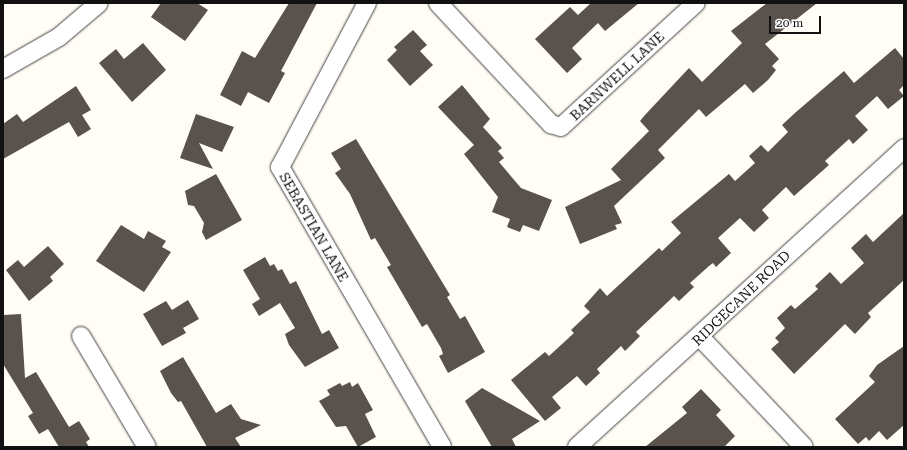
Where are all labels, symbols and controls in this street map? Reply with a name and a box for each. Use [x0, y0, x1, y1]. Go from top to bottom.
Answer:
scale bar [771, 8, 823, 34]
text: 20 m [776, 16, 803, 30]
street label: BARNWELL LANE [566, 28, 668, 124]
street label: SEBASTIAN LANE [276, 169, 352, 285]
street label: RIDGECANE ROAD [688, 247, 794, 349]

